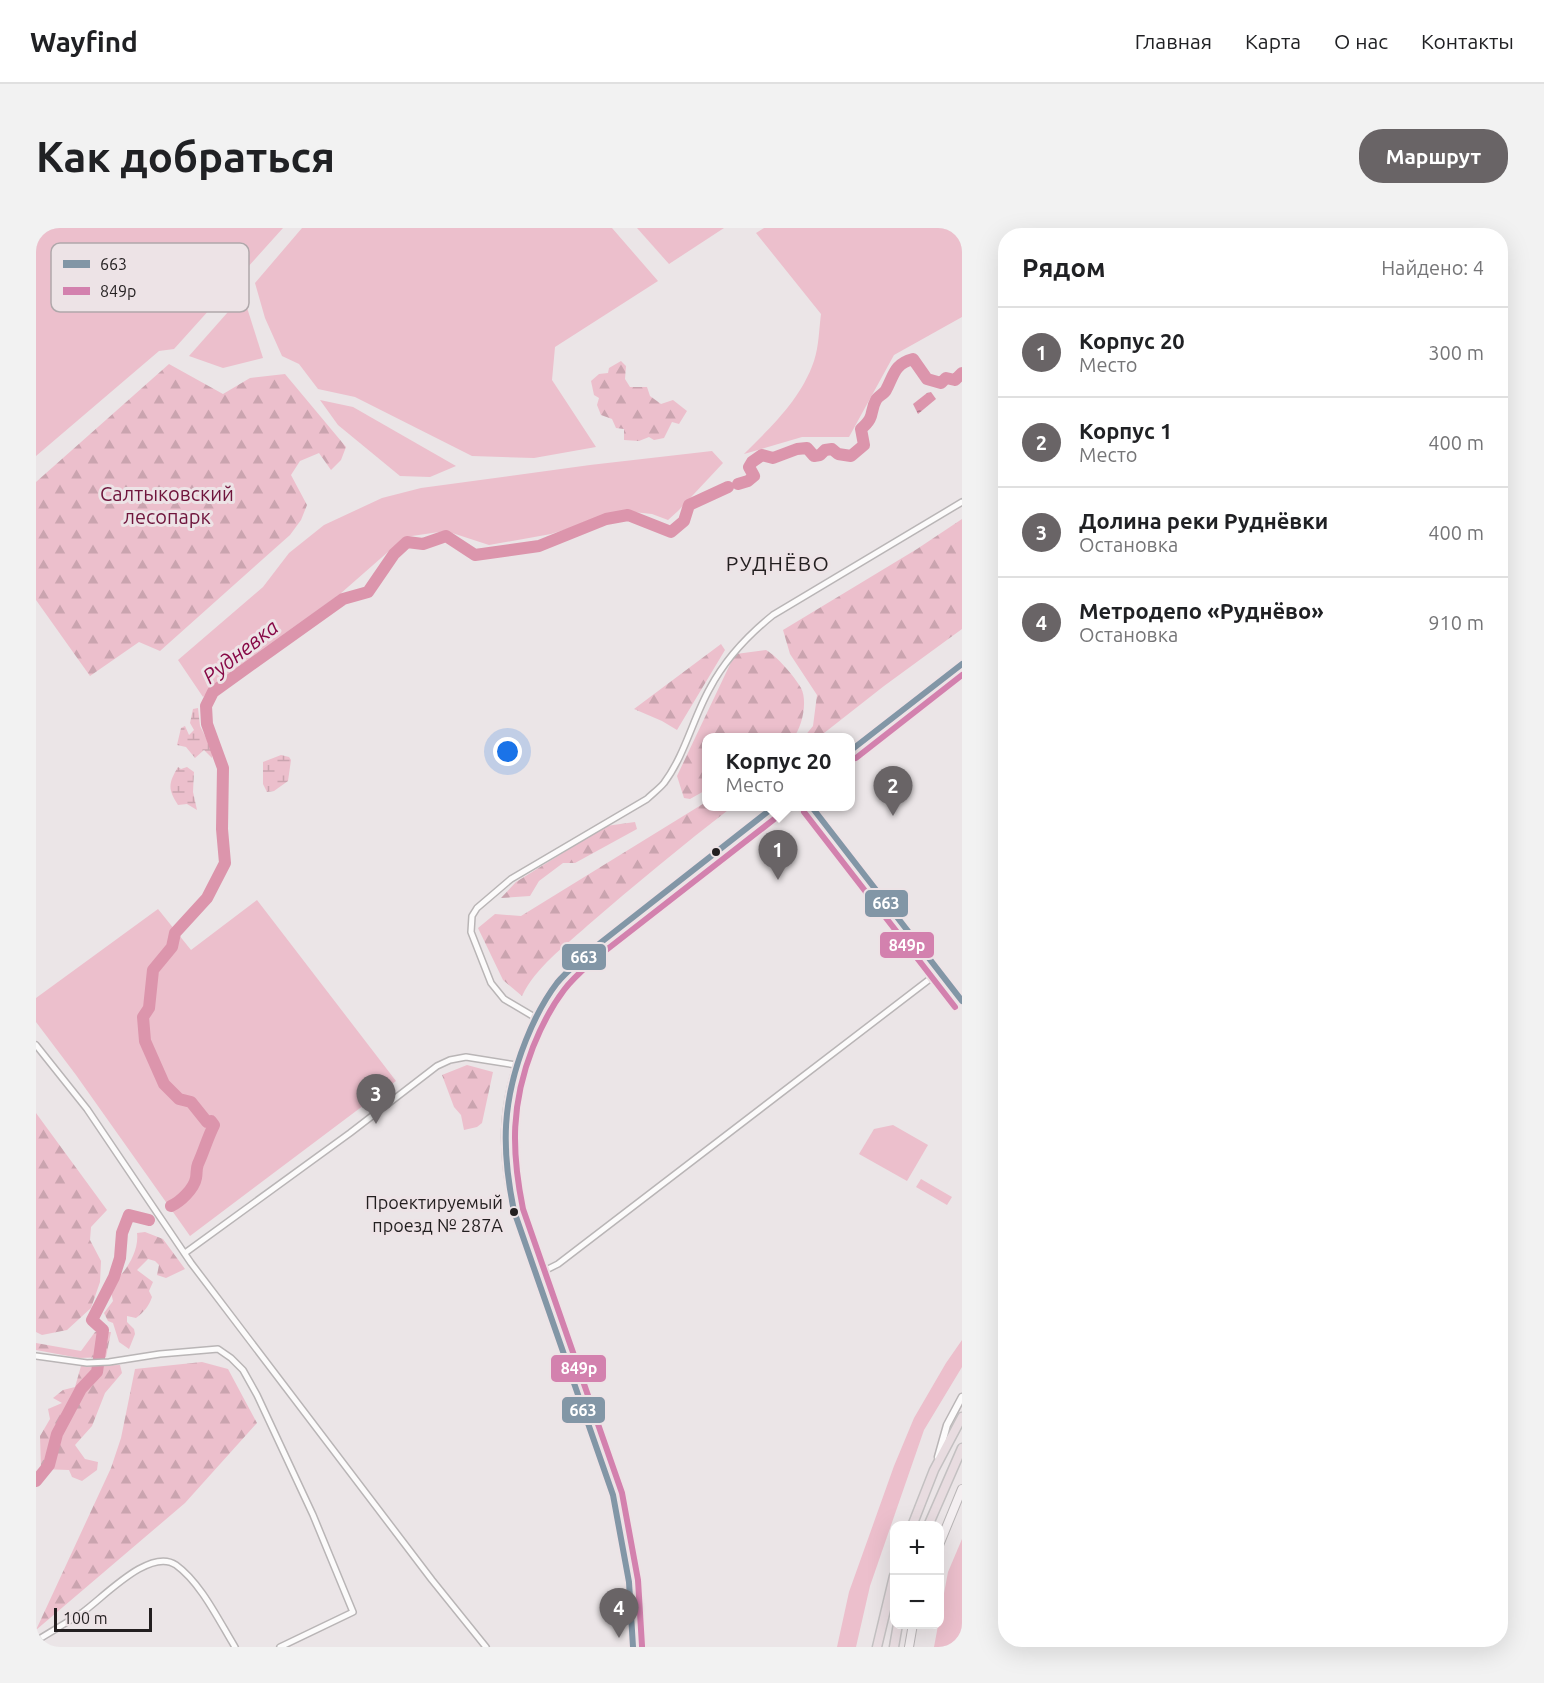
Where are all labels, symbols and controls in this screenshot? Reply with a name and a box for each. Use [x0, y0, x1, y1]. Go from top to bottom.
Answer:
text: Wayfind [30, 26, 138, 57]
text: Главная [1135, 29, 1212, 53]
text: Карта [1245, 29, 1301, 53]
text: О нас [1334, 29, 1388, 53]
text: Контакты [1421, 29, 1514, 53]
button: Маршрут [1359, 129, 1508, 183]
text: Как добраться [36, 133, 335, 180]
legend [51, 243, 249, 312]
text: Рядом [1022, 253, 1106, 282]
text: 663 [100, 255, 127, 273]
text: Найдено: 4 [1381, 256, 1484, 279]
text: 849р [100, 282, 136, 300]
text: Корпус 20 [1079, 328, 1185, 353]
text: 1 [1036, 341, 1047, 364]
text: 300 m [1428, 341, 1484, 364]
text: Место [1079, 353, 1138, 376]
text: Корпус 1 [1079, 418, 1172, 443]
text: 2 [1036, 431, 1047, 454]
text: 400 m [1428, 431, 1484, 454]
text: Место [1079, 443, 1138, 466]
park label: Салтыковский лесопарк [100, 482, 234, 528]
text: Долина реки Руднёвки [1079, 508, 1328, 533]
text: 3 [1036, 521, 1047, 544]
text: 400 m [1428, 521, 1484, 544]
text: Остановка [1079, 533, 1178, 556]
district label: РУДНЁВО [726, 551, 830, 575]
text: Метродепо «Руднёво» [1079, 598, 1324, 623]
text: 4 [1036, 611, 1047, 634]
text: 910 m [1428, 611, 1484, 634]
water label: Рудневка [198, 614, 282, 688]
text: Остановка [1079, 623, 1178, 646]
popup [702, 733, 855, 811]
your location [493, 737, 522, 766]
text: Корпус 20 [726, 748, 831, 773]
pin: 2 [874, 766, 912, 816]
text: Место [726, 773, 784, 796]
pin: 1 [758, 830, 798, 880]
unlabelled marker [710, 846, 722, 858]
line badge: 663 [864, 889, 909, 918]
text: 663 [872, 894, 900, 912]
line badge: 849р [879, 931, 935, 959]
text: 849р [889, 936, 925, 954]
line badge: 663 [561, 943, 607, 971]
text: 663 [570, 948, 598, 966]
pin: 3 [356, 1074, 396, 1124]
place label: Проектируемый проезд № 287А [365, 1192, 503, 1235]
marker: Проектируемый проезд № 287А [508, 1206, 520, 1218]
line badge: 849р [550, 1354, 607, 1383]
text: 849р [561, 1359, 597, 1377]
line badge: 663 [561, 1396, 606, 1424]
text: 663 [569, 1401, 597, 1419]
map controls [890, 1521, 944, 1629]
button: + [890, 1521, 944, 1575]
button: − [890, 1575, 944, 1629]
pin: 4 [600, 1588, 638, 1638]
scale bar [54, 1605, 152, 1632]
text: 100 m [63, 1609, 108, 1627]

